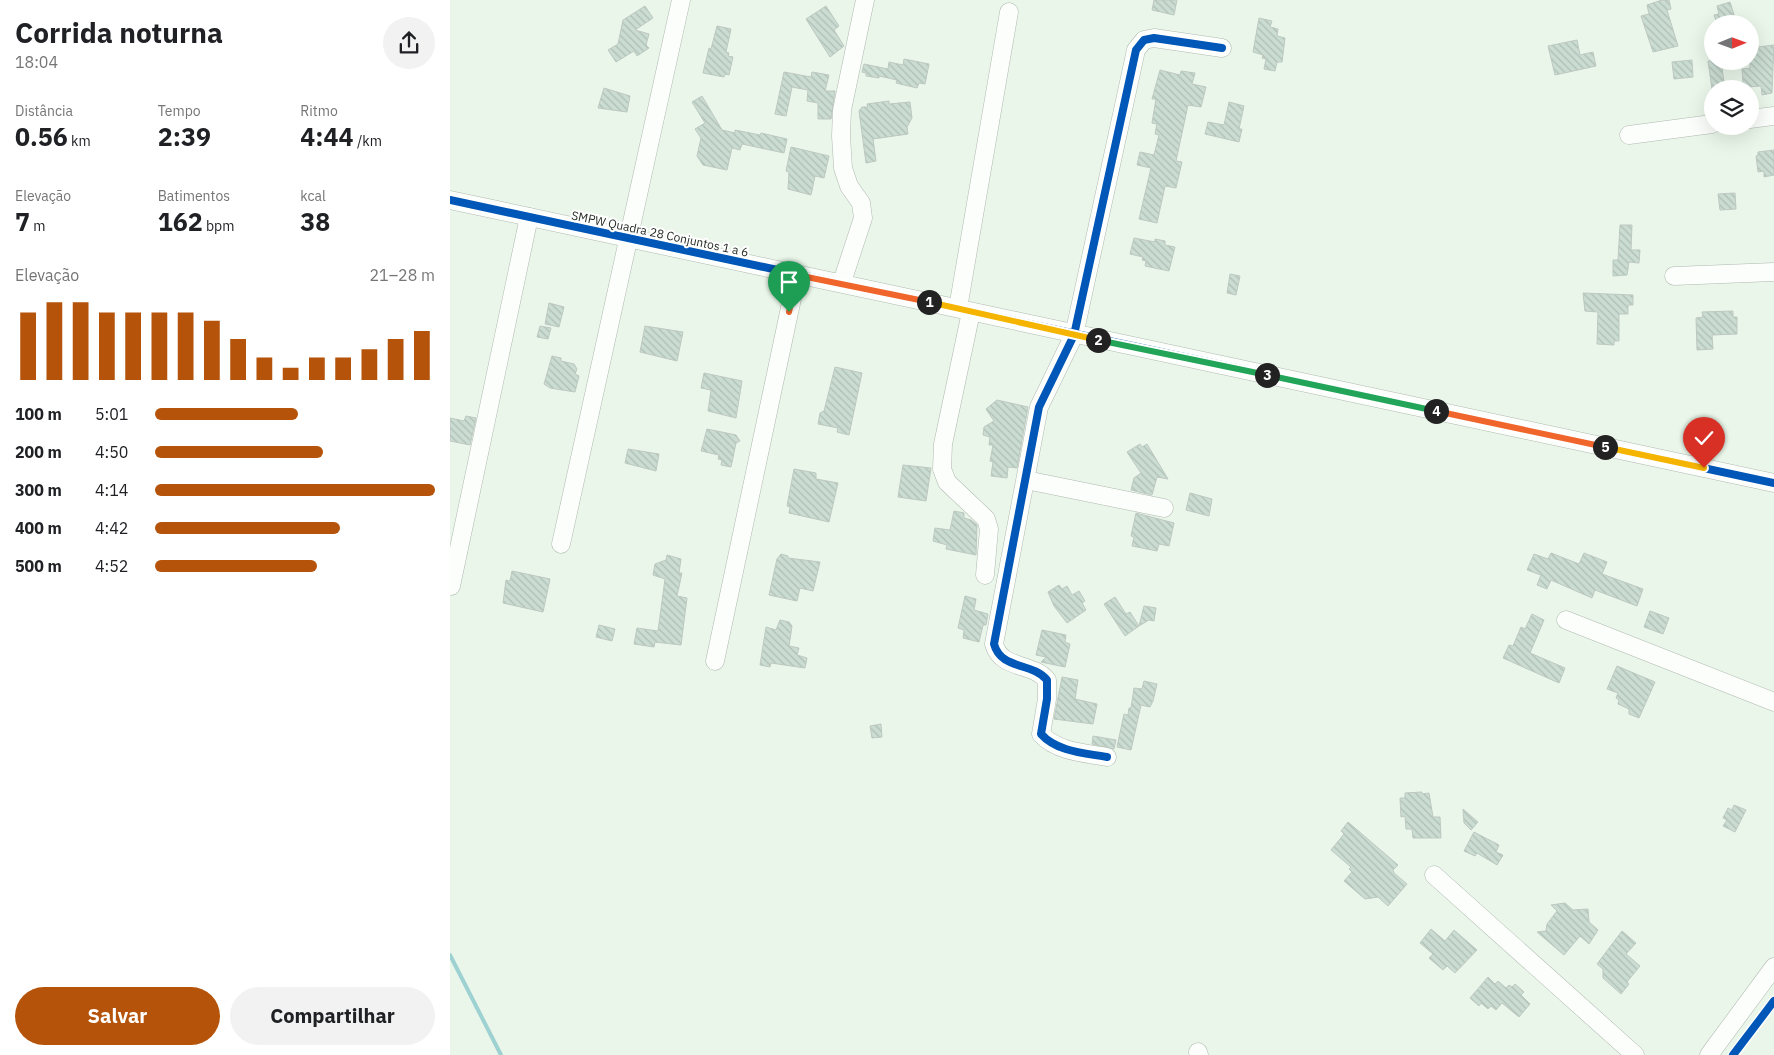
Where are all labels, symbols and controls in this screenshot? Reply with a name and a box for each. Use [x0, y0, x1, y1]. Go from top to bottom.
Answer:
text: Corrida noturna [15, 14, 223, 51]
north arrow [1704, 15, 1759, 70]
map controls [1704, 15, 1759, 135]
button: share [383, 17, 435, 69]
text: 18:04 [15, 52, 58, 72]
button: layers [1704, 80, 1759, 135]
text: Distância [15, 102, 73, 120]
text: Tempo [158, 102, 201, 120]
text: Ritmo [300, 102, 338, 120]
text: 0.56 [15, 120, 68, 153]
text: 2:39 [158, 120, 211, 153]
text: 4:44 [300, 120, 354, 153]
text: km [68, 132, 91, 150]
text: /km [354, 132, 382, 150]
text: Elevação [15, 187, 71, 205]
text: Batimentos [158, 187, 230, 205]
text: kcal [300, 187, 326, 205]
text: 7 [15, 205, 30, 238]
text: 162 [158, 205, 203, 238]
text: 38 [300, 205, 330, 238]
street label: SMPW Quadra 28 Conjuntos 1 a 6 [570, 207, 750, 260]
text: m [30, 217, 46, 235]
text: bpm [203, 217, 234, 235]
pin [768, 261, 810, 312]
text: Elevação [15, 265, 79, 285]
text: 21–28 m [369, 265, 435, 285]
icon: arrive [775, 268, 803, 296]
pin: 1 [916, 290, 942, 314]
text: 1 [925, 293, 934, 311]
pin: 2 [1086, 328, 1110, 352]
text: 2 [1094, 331, 1103, 349]
pin: 3 [1254, 362, 1280, 388]
text: 3 [1263, 366, 1272, 384]
pin: 4 [1424, 398, 1448, 424]
text: 4 [1432, 402, 1441, 420]
text: 100 m [15, 404, 62, 424]
text: 5:01 [95, 404, 128, 424]
pin [1683, 417, 1725, 468]
icon: check [1690, 424, 1718, 452]
pin: 5 [1592, 434, 1618, 460]
text: 5 [1601, 438, 1610, 456]
text: 200 m [15, 442, 62, 462]
text: 4:50 [95, 442, 128, 462]
text: 300 m [15, 480, 62, 500]
text: 4:14 [95, 480, 128, 500]
text: 400 m [15, 518, 62, 538]
text: 4:42 [95, 518, 128, 538]
text: 500 m [15, 556, 62, 576]
text: 4:52 [95, 556, 128, 576]
button: Salvar [15, 987, 220, 1045]
button: Compartilhar [230, 987, 435, 1045]

